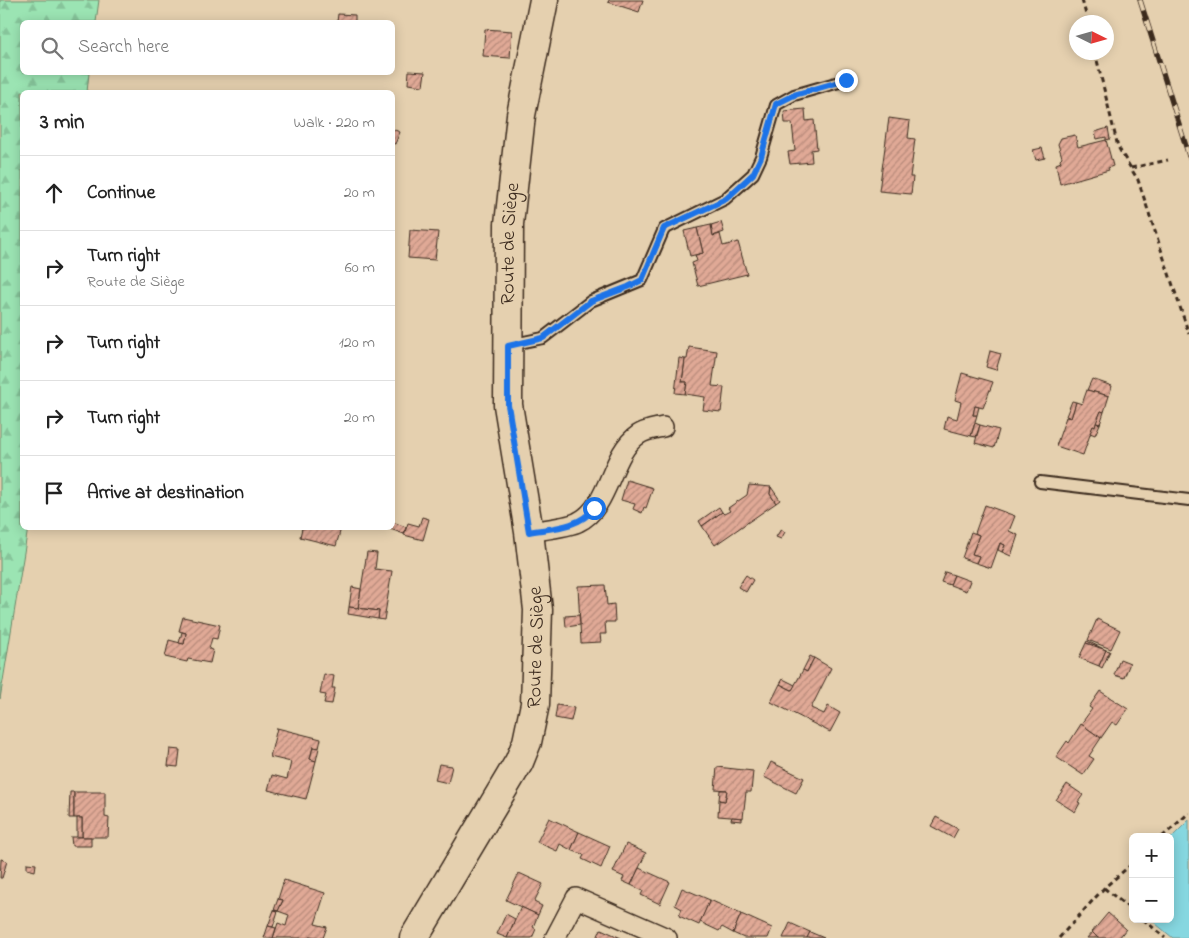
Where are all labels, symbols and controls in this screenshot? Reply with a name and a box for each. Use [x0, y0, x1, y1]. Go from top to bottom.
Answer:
north arrow [1069, 15, 1114, 60]
search box [20, 20, 395, 75]
icon: search [38, 34, 66, 62]
text: Search here [78, 34, 169, 61]
route end [835, 69, 858, 92]
text: 3 min [40, 108, 84, 138]
text: Walk · 220 m [294, 111, 375, 135]
icon: ahead [40, 179, 68, 207]
text: Continue [87, 180, 155, 207]
text: 20 m [344, 181, 375, 205]
street label: Route de Siège [494, 181, 528, 305]
text: Turn right [87, 243, 160, 270]
icon: right [40, 254, 68, 282]
text: 60 m [345, 256, 375, 280]
text: Route de Siège [87, 270, 185, 294]
icon: right [40, 329, 68, 357]
text: Turn right [87, 330, 160, 357]
text: 120 m [339, 331, 375, 355]
icon: right [40, 404, 68, 432]
text: Turn right [87, 405, 160, 432]
text: 20 m [344, 406, 375, 430]
icon: arrive [40, 479, 68, 507]
text: Arrive at destination [87, 480, 244, 507]
route start [583, 497, 606, 520]
street label: Route de Siège [520, 585, 553, 709]
map controls [1129, 833, 1174, 923]
button: + [1129, 833, 1174, 878]
button: − [1129, 878, 1174, 923]

